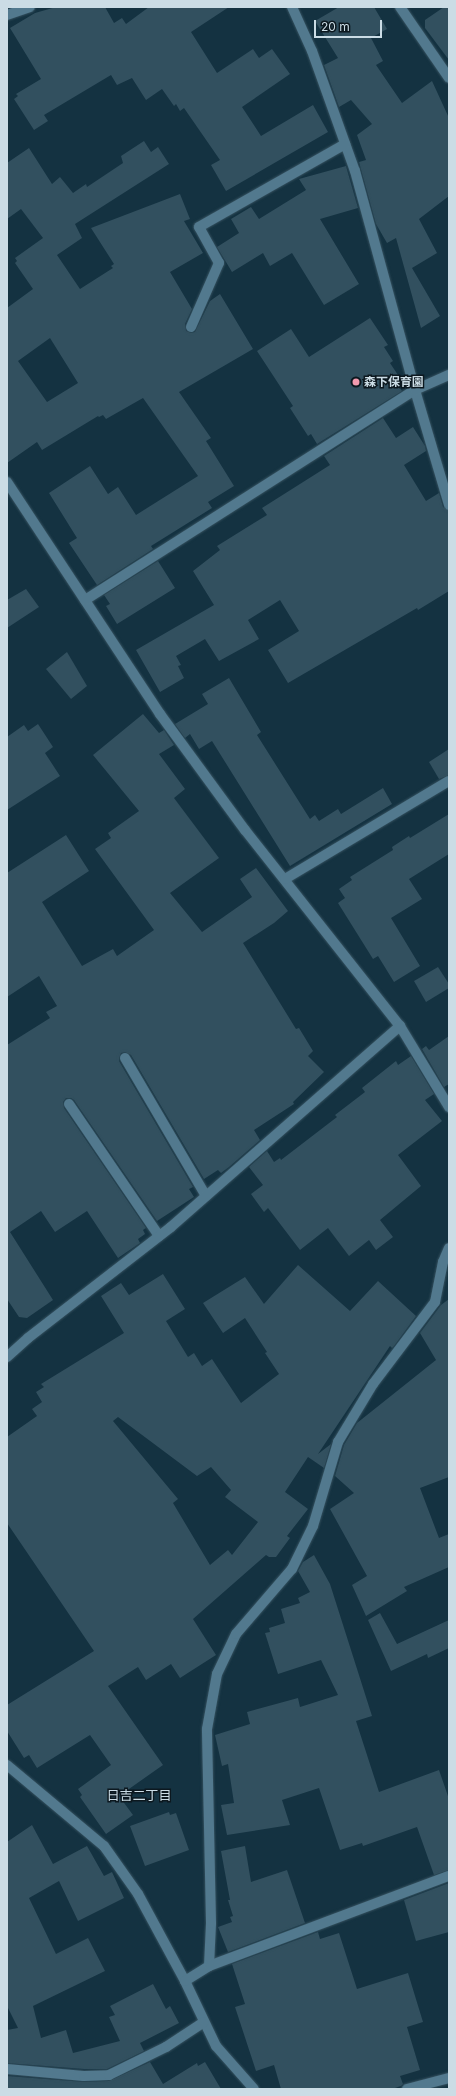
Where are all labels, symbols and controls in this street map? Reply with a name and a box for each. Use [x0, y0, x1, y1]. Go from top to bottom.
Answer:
scale bar [316, 12, 384, 38]
text: 20 m [321, 19, 350, 34]
place label: 森下保育園 [364, 375, 424, 389]
marker: 森下保育園 [351, 377, 361, 387]
district label: 日吉二丁目 [107, 1787, 171, 1803]

